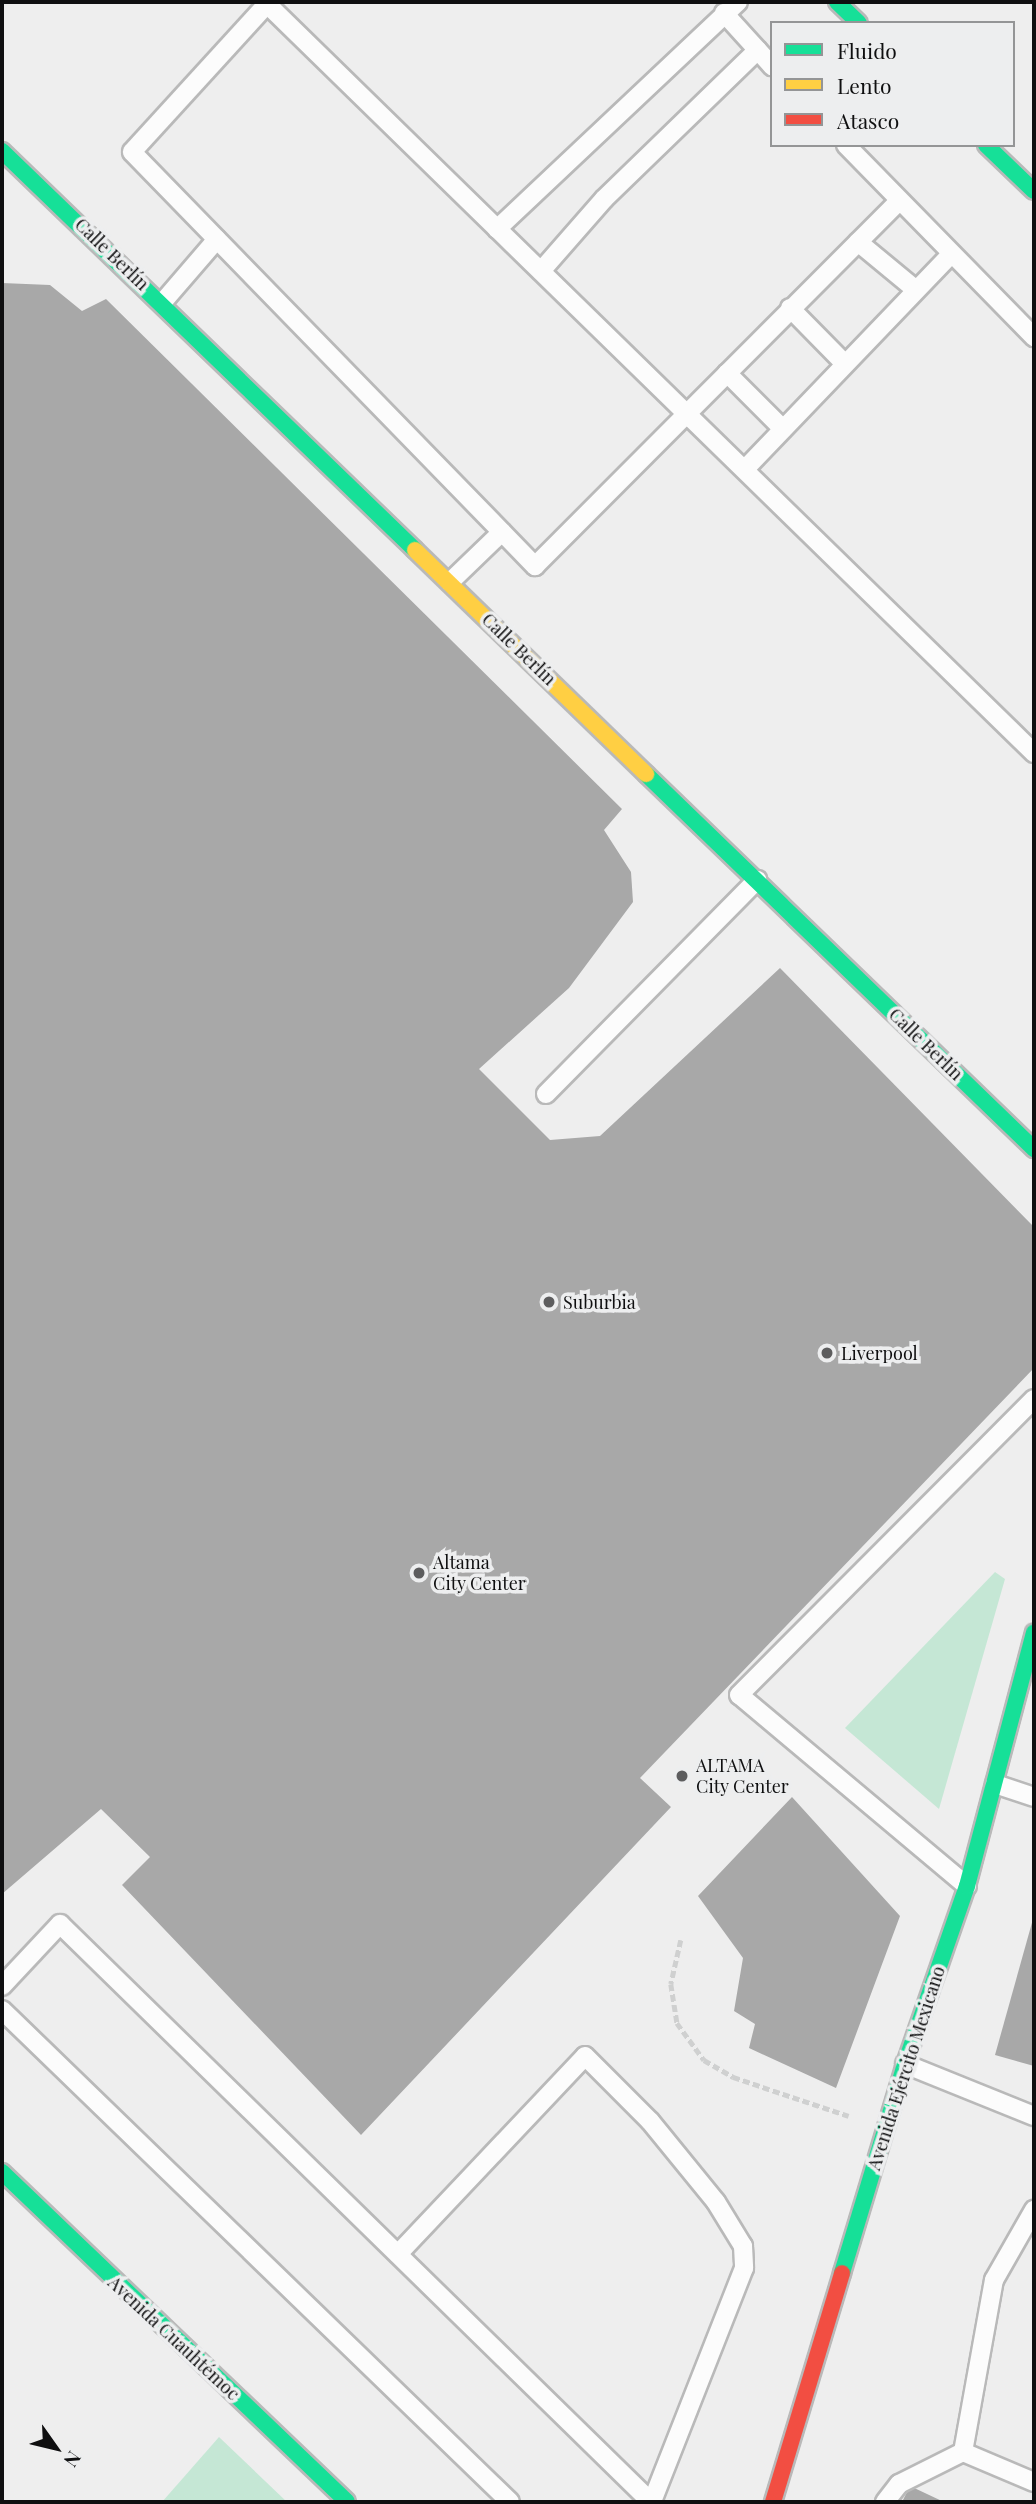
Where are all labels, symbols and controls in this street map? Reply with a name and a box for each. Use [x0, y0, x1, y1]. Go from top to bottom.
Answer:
legend [770, 21, 1015, 147]
text: Fluido [837, 36, 897, 64]
text: Lento [837, 71, 891, 99]
text: Atasco [837, 106, 899, 134]
street label: Calle Berlín [71, 214, 153, 294]
street label: Calle Berlín [478, 609, 560, 689]
street label: Calle Berlín [885, 1004, 967, 1084]
place label: Suburbia [563, 1291, 636, 1313]
marker: Suburbia [541, 1294, 557, 1310]
place label: Liverpool [841, 1342, 918, 1364]
marker: Liverpool [819, 1345, 835, 1361]
place label: Altama City Center [433, 1552, 526, 1594]
marker: Altama City Center [411, 1565, 427, 1581]
place label: ALTAMA City Center [696, 1755, 789, 1798]
marker: ALTAMA City Center [674, 1768, 690, 1784]
street label: Avenida Ejército Mexicano [863, 1963, 949, 2173]
street label: Avenida Cuauhtémoc [104, 2271, 244, 2405]
north arrow [21, 2413, 91, 2483]
text: N [59, 2447, 88, 2473]

